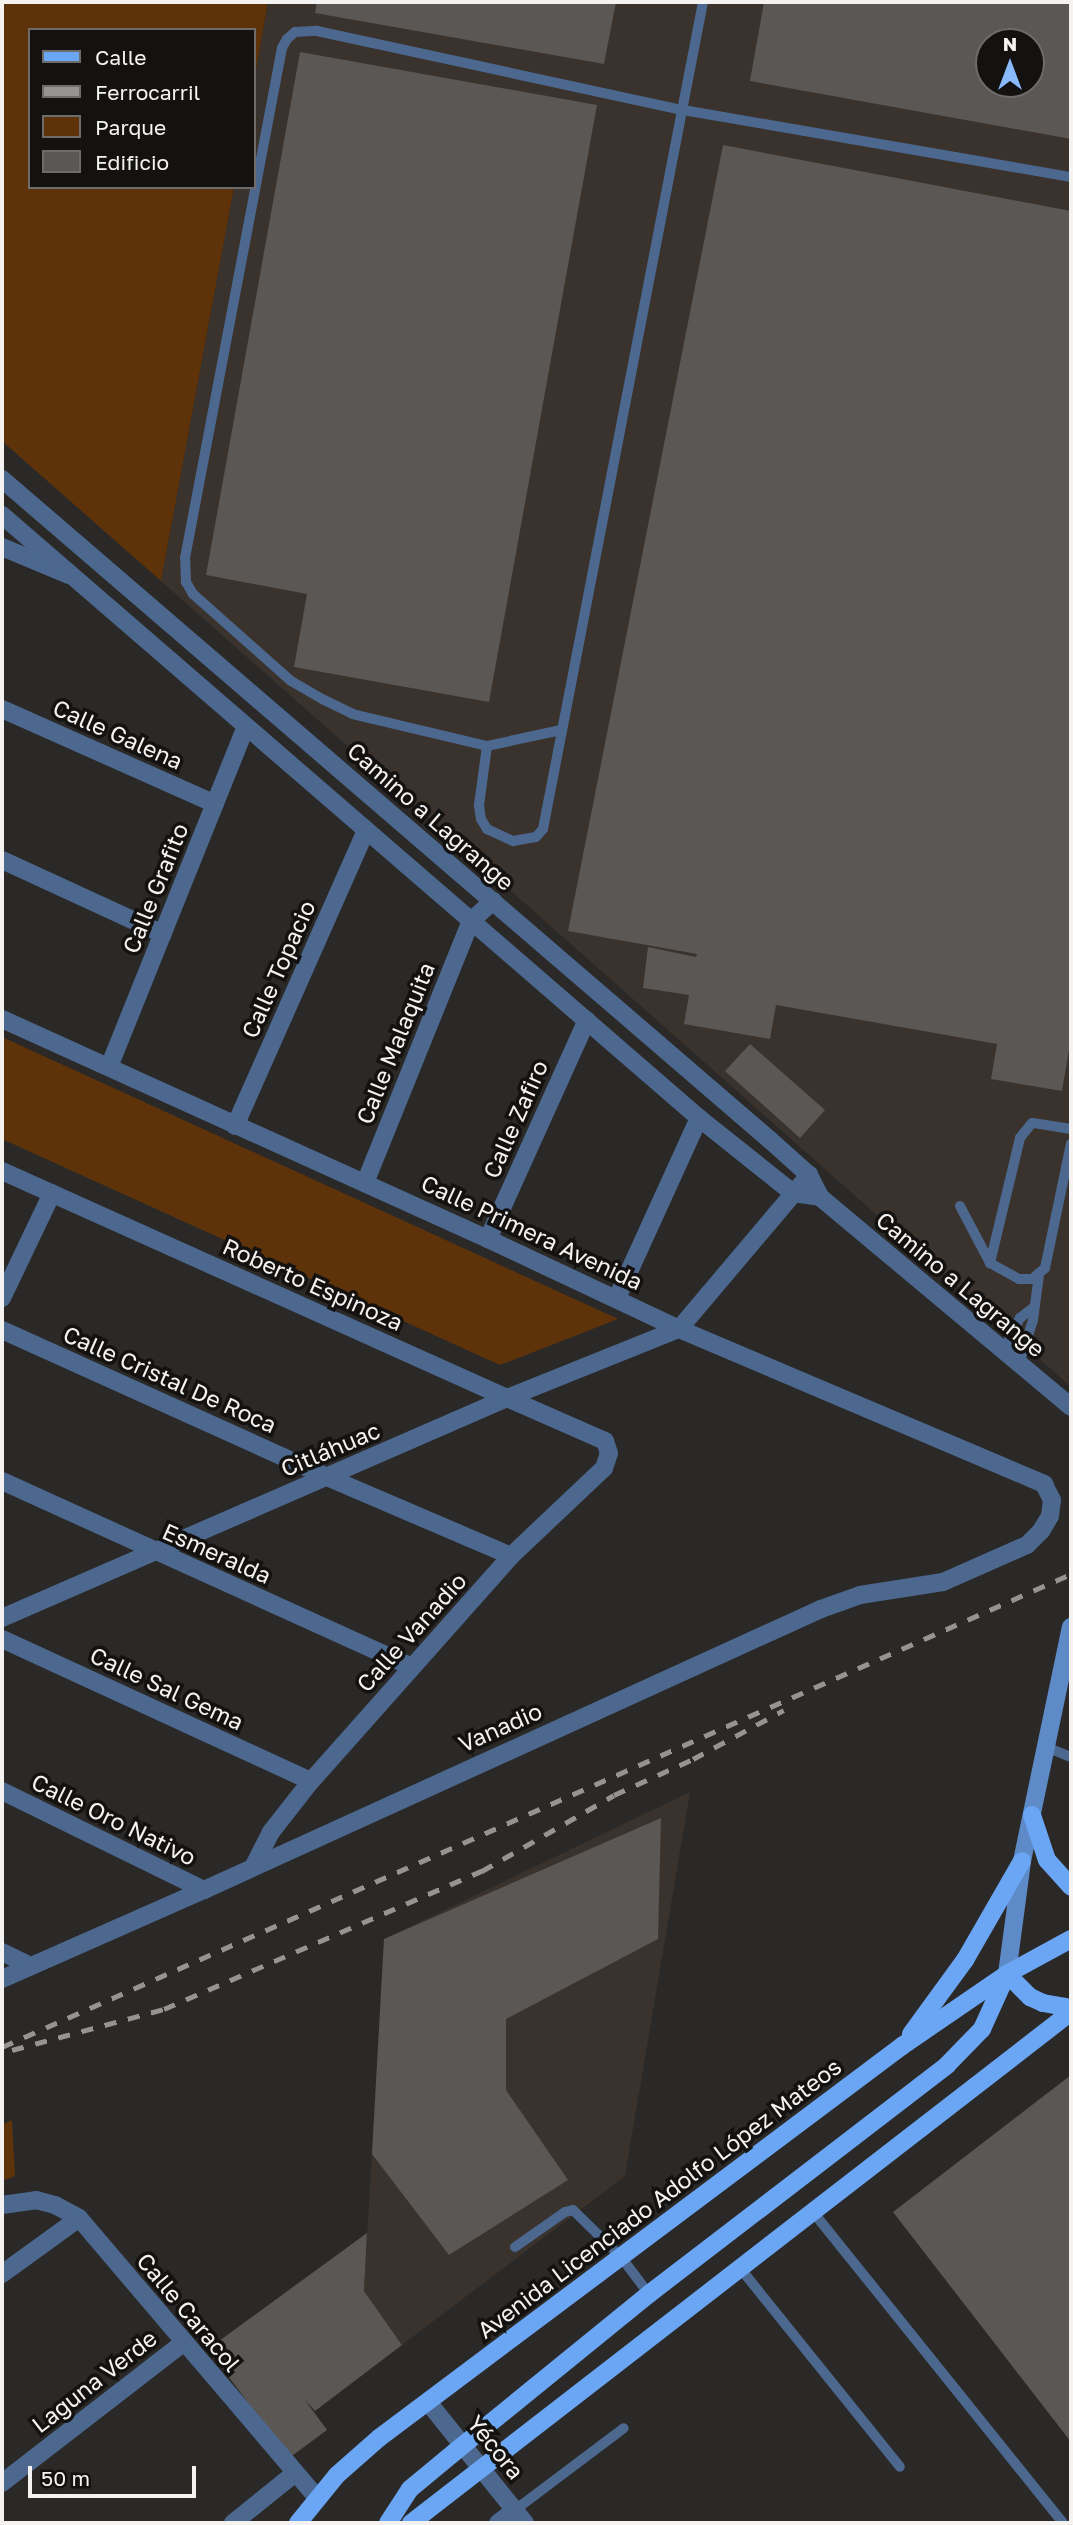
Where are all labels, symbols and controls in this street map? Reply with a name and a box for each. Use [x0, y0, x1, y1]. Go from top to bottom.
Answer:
legend [28, 28, 256, 189]
north arrow [975, 28, 1045, 98]
text: N [1003, 32, 1017, 55]
text: Calle [95, 44, 147, 70]
text: Ferrocarril [95, 79, 200, 105]
text: Parque [95, 114, 166, 140]
text: Edificio [95, 149, 169, 175]
street label: Calle Galena [49, 693, 187, 775]
street label: Camino a Lagrange [342, 736, 520, 896]
street label: Calle Grafito [116, 819, 194, 957]
street label: Calle Topacio [235, 896, 321, 1042]
street label: Calle Malaquita [350, 958, 440, 1128]
street label: Calle Zafiro [477, 1056, 553, 1182]
street label: Calle Primera Avenida [417, 1169, 647, 1295]
street label: Camino a Lagrange [871, 1205, 1051, 1363]
street label: Roberto Espinoza [219, 1232, 407, 1336]
street label: Calle Cristal De Roca [59, 1320, 281, 1438]
street label: Citláhuac [276, 1416, 384, 1482]
street label: Esmeralda [158, 1517, 276, 1589]
street label: Calle Vanadio [350, 1567, 472, 1697]
street label: Calle Sal Gema [86, 1640, 248, 1736]
street label: Vanadio [454, 1696, 546, 1758]
street label: Calle Oro Nativo [27, 1767, 201, 1871]
street label: Avenida Licenciado Adolfo López Mateos [472, 2052, 846, 2344]
street label: Calle Caracol [131, 2247, 247, 2377]
street label: Laguna Verde [26, 2324, 162, 2438]
street label: Yécora [462, 2409, 530, 2485]
scale bar [32, 2452, 200, 2496]
text: 50 m [41, 2465, 90, 2491]

